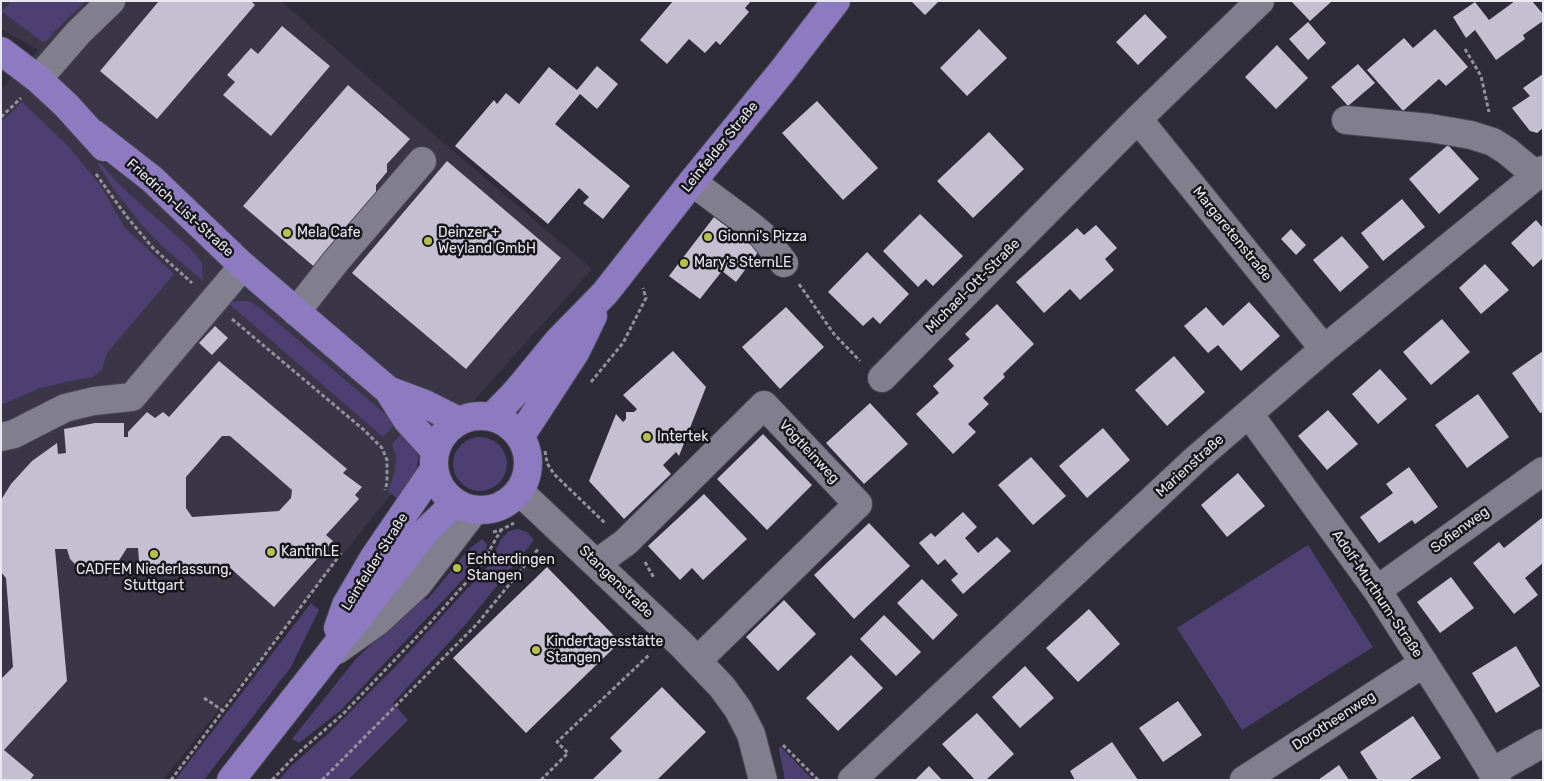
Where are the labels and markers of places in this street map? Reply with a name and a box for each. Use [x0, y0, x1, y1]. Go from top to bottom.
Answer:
place label: Mela Cafe [297, 225, 361, 241]
place label: Deinzer + Weyland GmbH [438, 225, 536, 258]
marker: Mela Cafe [281, 227, 293, 239]
place label: Gionni's Pizza [718, 229, 807, 245]
marker: Gionni's Pizza [702, 231, 714, 243]
marker: Deinzer + Weyland GmbH [422, 235, 434, 247]
place label: Mary's SternLE [694, 255, 791, 271]
marker: Mary's SternLE [678, 257, 690, 269]
place label: Intertek [657, 429, 708, 445]
marker: Intertek [641, 431, 653, 443]
place label: KantinLE [281, 544, 339, 560]
marker: KantinLE [265, 546, 277, 558]
marker: CADFEM Niederlassung, Stuttgart [148, 548, 160, 560]
place label: Echterdingen Stangen [467, 552, 555, 584]
place label: CADFEM Niederlassung, Stuttgart [76, 562, 232, 594]
marker: Echterdingen Stangen [451, 562, 463, 574]
place label: Kindertagesstätte Stangen [546, 634, 663, 666]
marker: Kindertagesstätte Stangen [530, 644, 542, 656]

